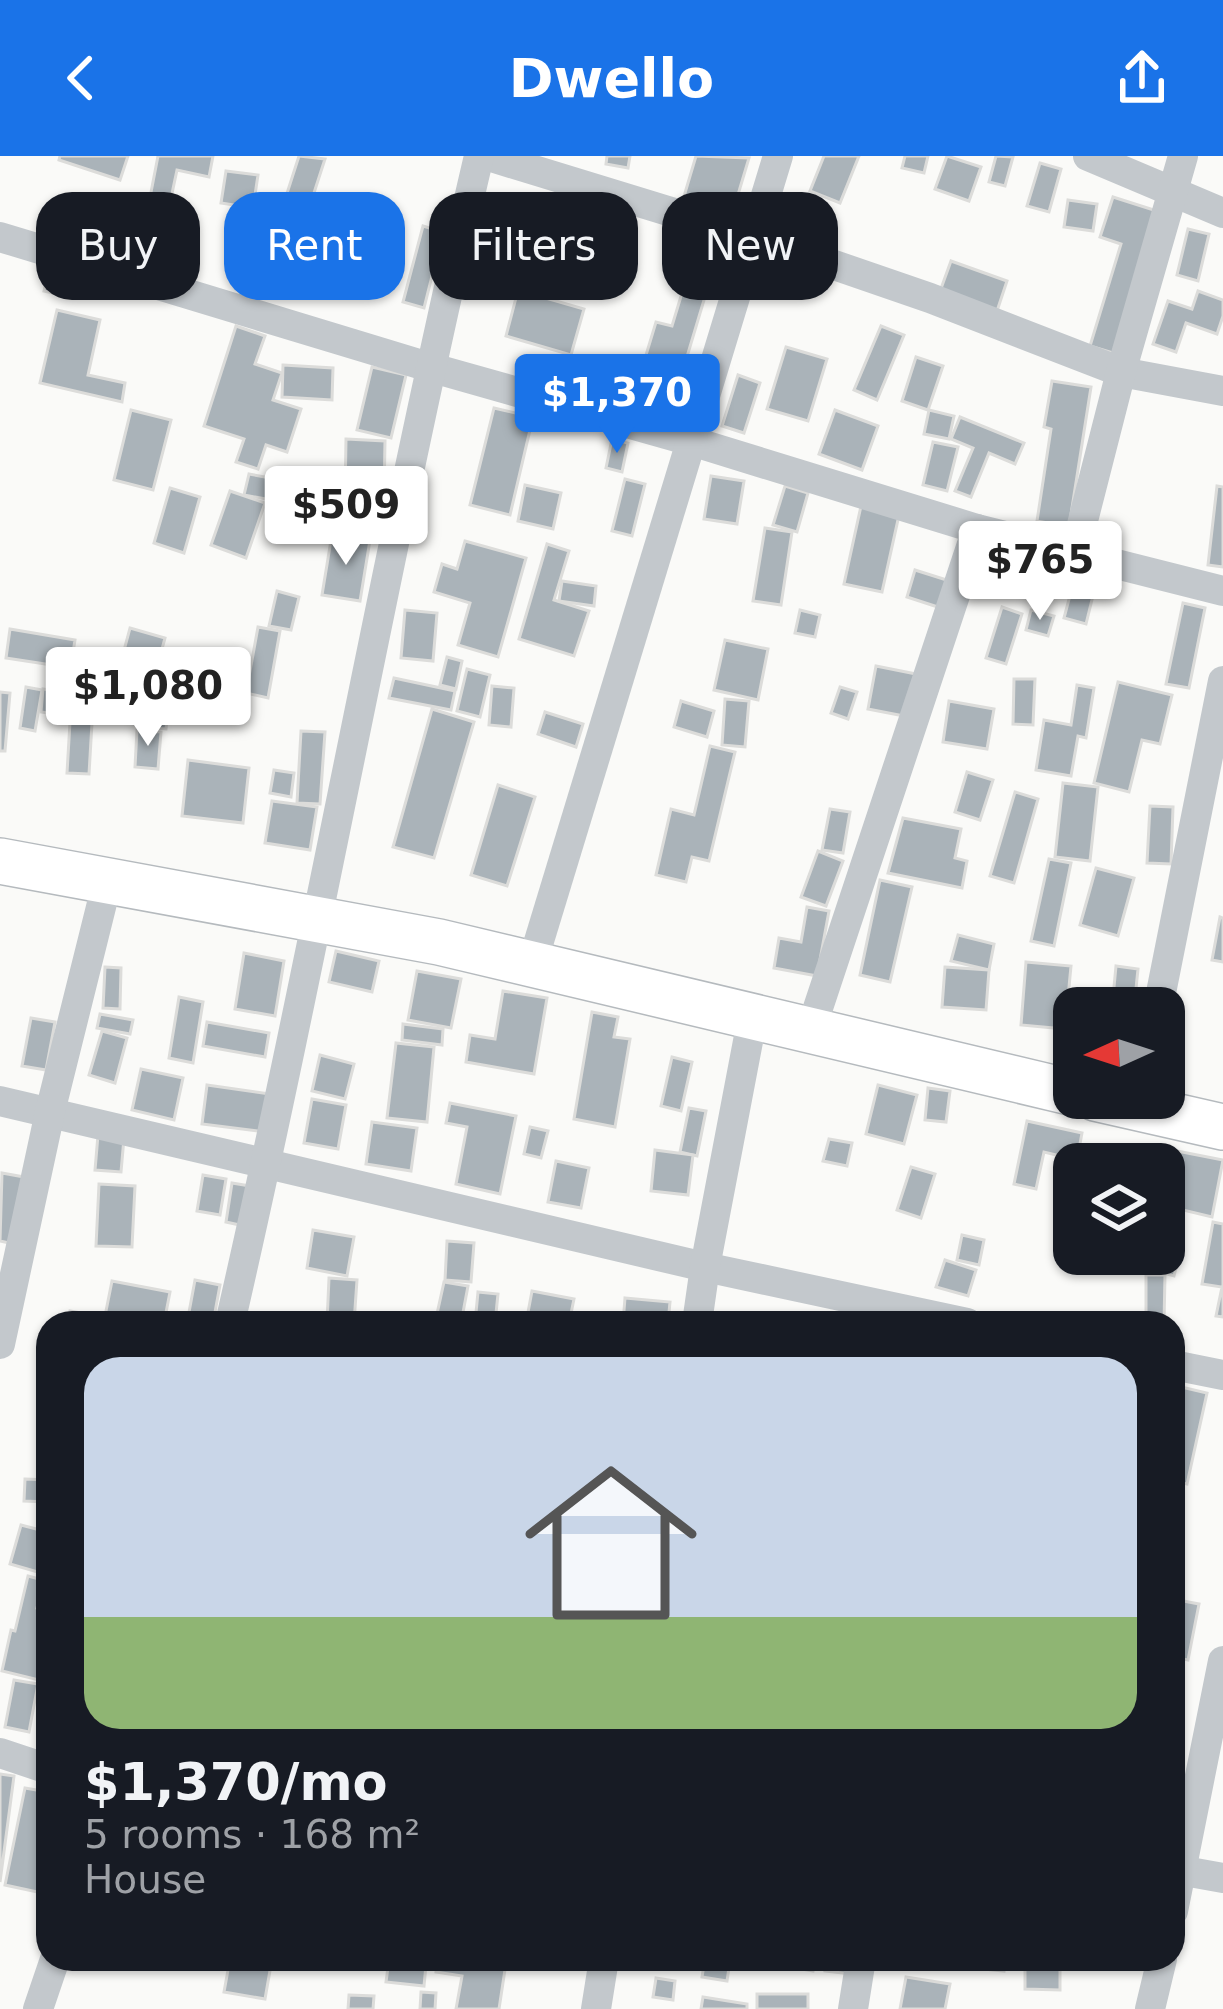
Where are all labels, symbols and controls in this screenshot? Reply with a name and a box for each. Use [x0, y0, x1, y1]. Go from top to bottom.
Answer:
icon: back [48, 45, 114, 111]
icon: share [1109, 45, 1175, 111]
text: Dwello [509, 47, 714, 110]
chip: Buy [36, 192, 200, 300]
chip: Rent [224, 192, 405, 300]
chip: Filters [429, 192, 638, 300]
chip: New [662, 192, 838, 300]
pin: $1,370 [519, 354, 715, 456]
text: $1,370 [542, 370, 692, 415]
pin: $509 [275, 466, 417, 568]
text: $509 [292, 482, 400, 527]
pin: $765 [969, 521, 1111, 623]
text: $765 [986, 537, 1094, 582]
pin: $1,080 [50, 647, 246, 749]
text: $1,080 [73, 663, 223, 708]
north arrow [1053, 987, 1185, 1119]
map controls [1053, 987, 1185, 1275]
button: layers [1053, 1143, 1185, 1275]
icon: home [503, 1435, 719, 1651]
text: $1,370/mo [84, 1753, 388, 1812]
text: 5 rooms · 168 m² [84, 1812, 420, 1857]
text: House [84, 1857, 206, 1902]

